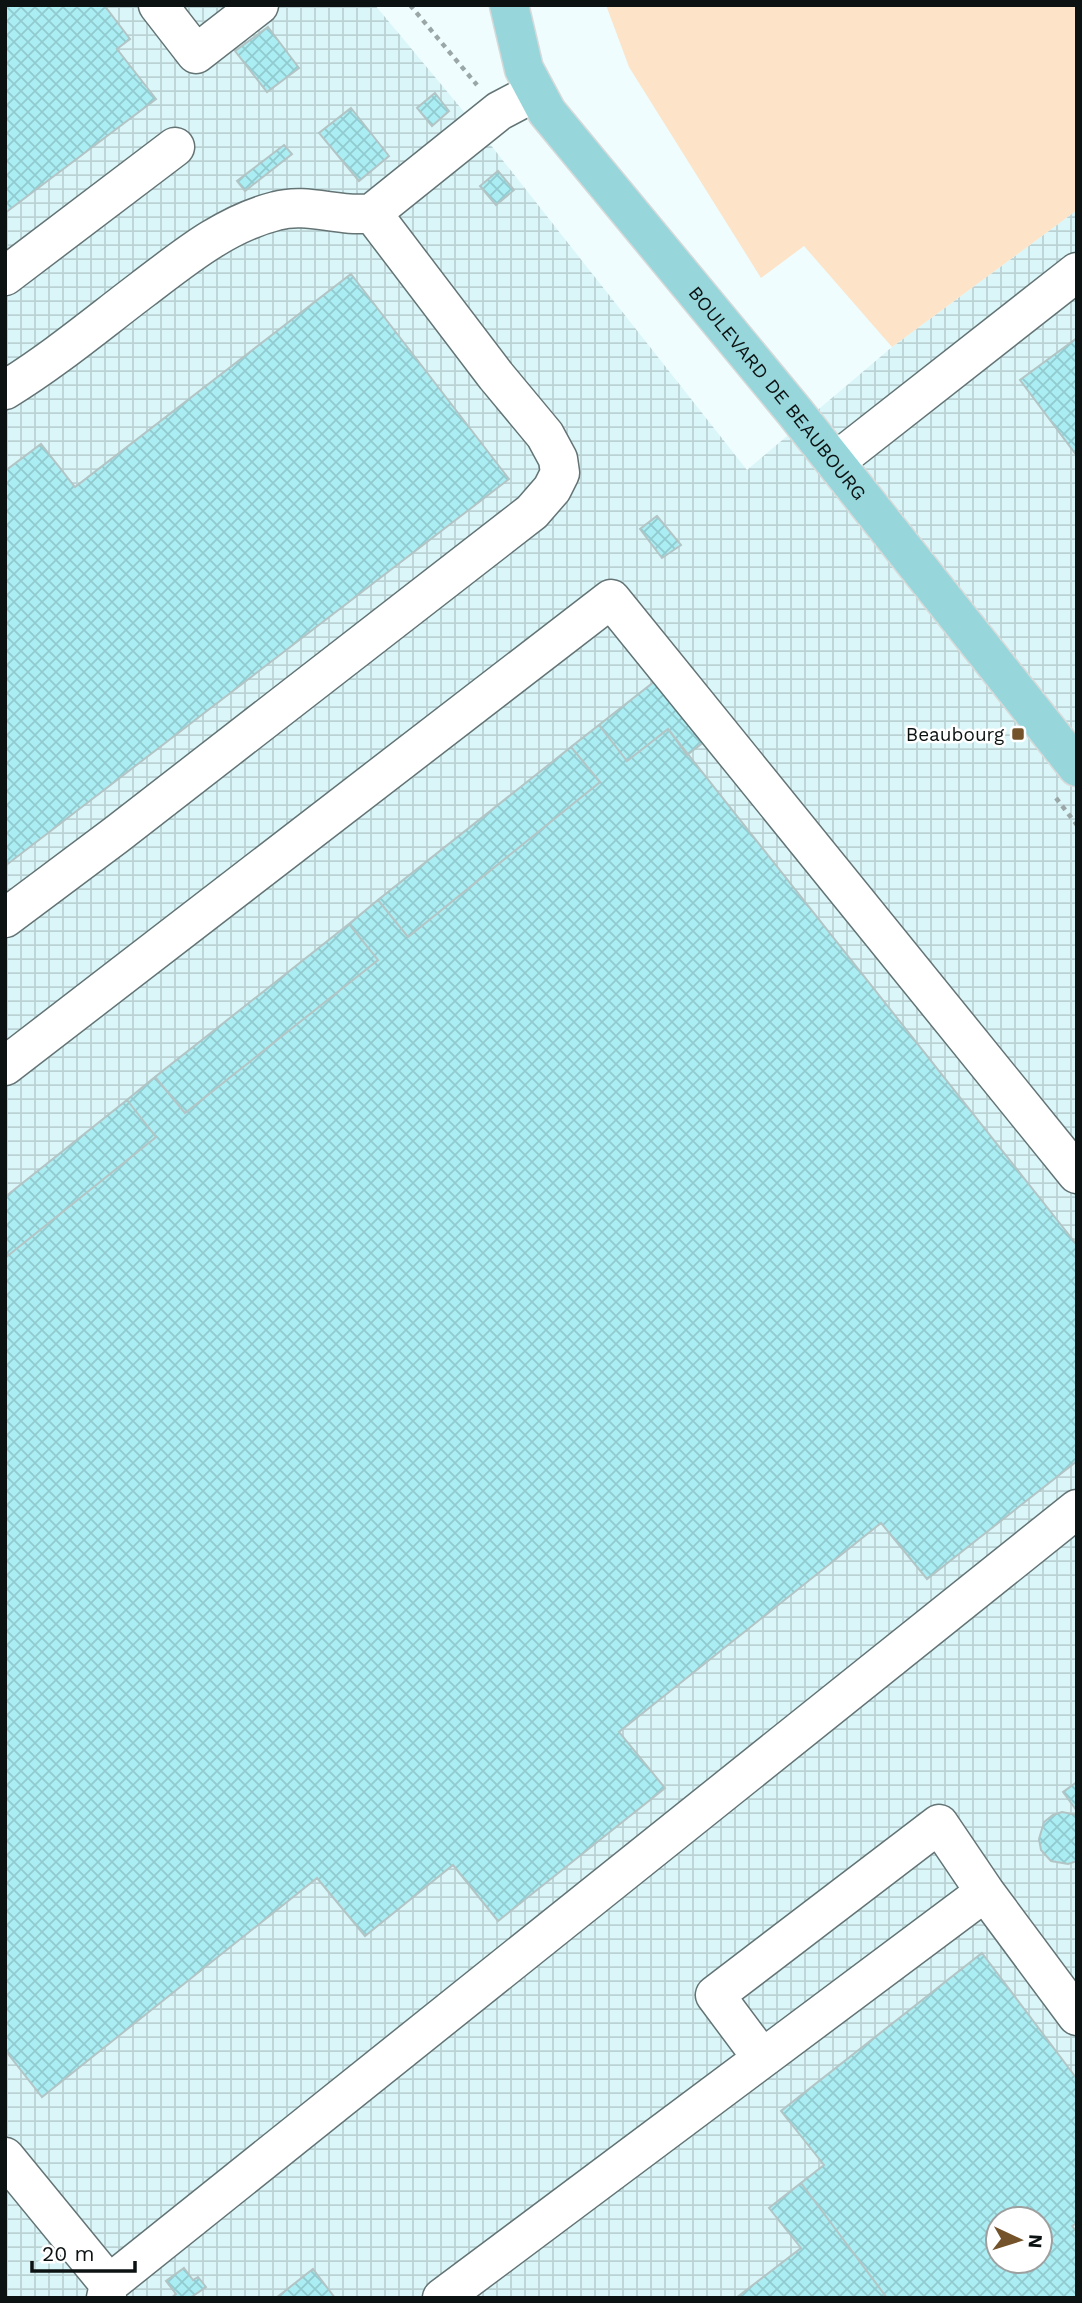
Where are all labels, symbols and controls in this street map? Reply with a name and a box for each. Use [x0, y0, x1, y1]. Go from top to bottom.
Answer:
street label: BOULEVARD DE BEAUBOURG [684, 281, 872, 504]
place label: Beaubourg [906, 723, 1005, 746]
marker: Beaubourg [1010, 726, 1026, 742]
north arrow [984, 2205, 1054, 2275]
scale bar [32, 2230, 135, 2274]
text: N [1023, 2233, 1047, 2249]
text: 20 m [42, 2241, 94, 2266]

